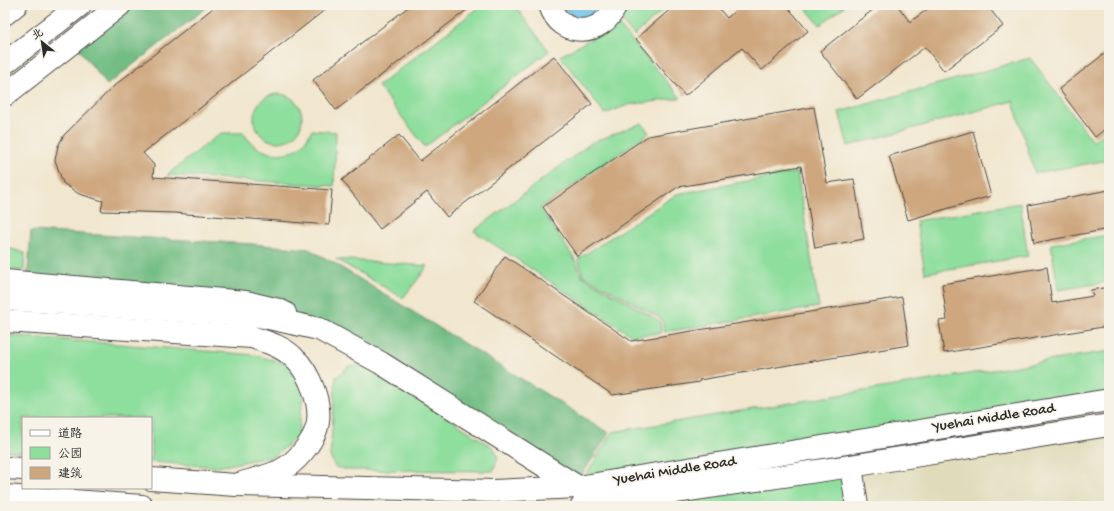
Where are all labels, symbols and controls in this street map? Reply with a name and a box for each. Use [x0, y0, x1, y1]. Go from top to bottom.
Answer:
north arrow [22, 22, 62, 62]
text: 北 [30, 27, 46, 43]
street label: Yuehai Middle Road [930, 399, 1058, 437]
legend [22, 417, 152, 489]
text: 道路 [58, 427, 82, 442]
text: 公园 [58, 447, 82, 462]
street label: Yuehai Middle Road [611, 452, 739, 490]
text: 建筑 [58, 467, 82, 482]

